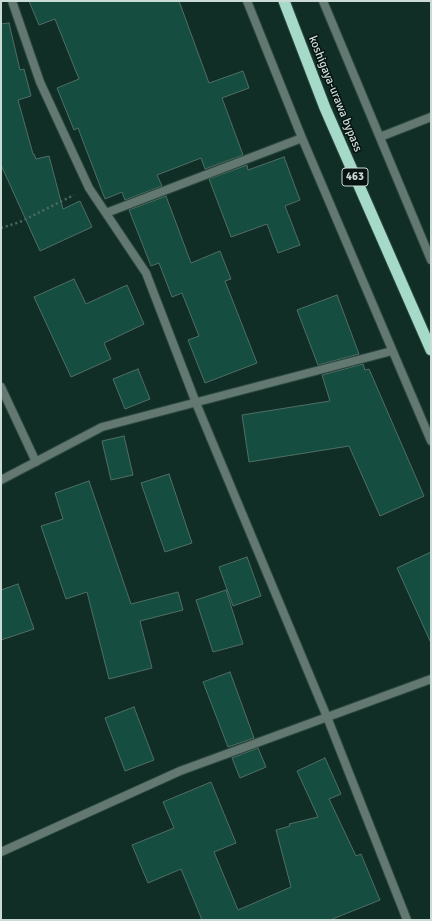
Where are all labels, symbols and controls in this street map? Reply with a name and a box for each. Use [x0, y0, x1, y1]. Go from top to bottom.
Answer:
street label: koshigaya-urawa bypass [305, 34, 365, 154]
road number: 463 [342, 168, 368, 186]

